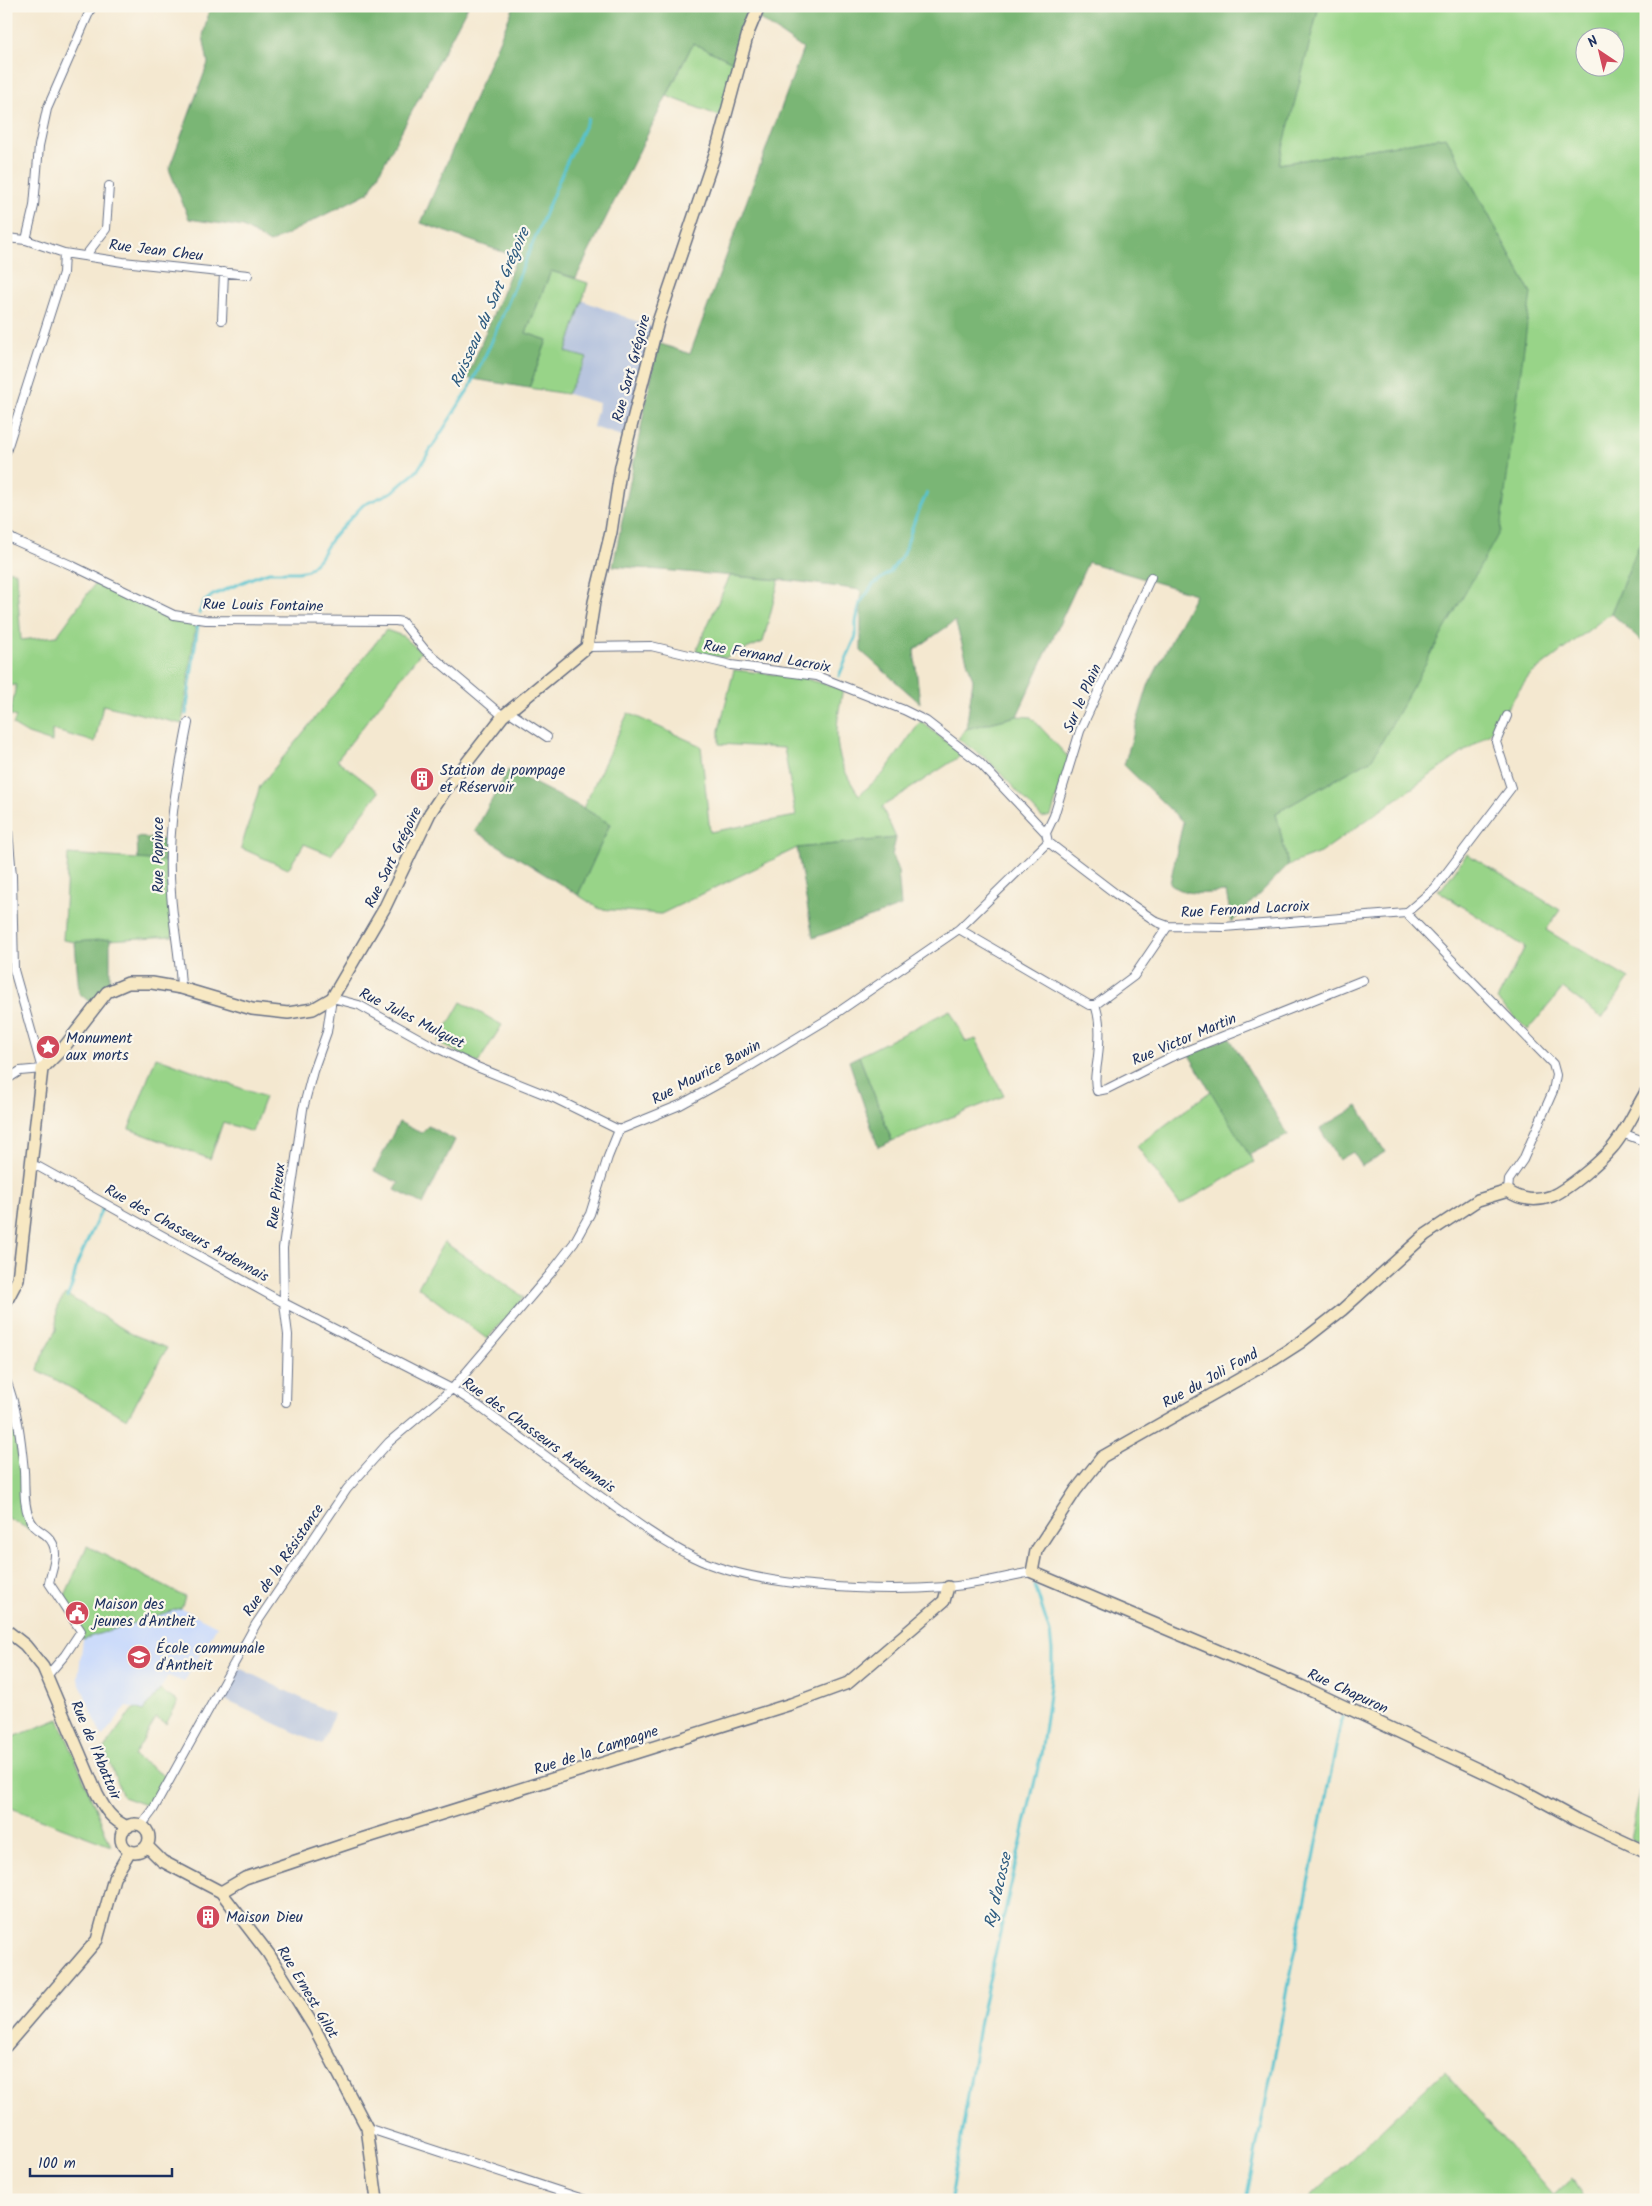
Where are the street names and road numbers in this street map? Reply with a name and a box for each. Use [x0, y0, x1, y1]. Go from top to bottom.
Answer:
street label: Rue Jean Cheu [107, 233, 204, 269]
street label: Rue Sart Grégoire [606, 312, 658, 425]
street label: Rue Louis Fontaine [202, 593, 324, 619]
street label: Rue Fernand Lacroix [701, 634, 833, 680]
street label: Sur le Plain [1057, 660, 1109, 737]
street label: Rue Sart Grégoire [359, 802, 429, 912]
street label: Rue Papince [147, 817, 171, 893]
street label: Rue Fernand Lacroix [1180, 895, 1310, 925]
street label: Rue Jules Mulquet [355, 982, 469, 1056]
street label: Rue Victor Martin [1128, 1007, 1241, 1073]
street label: Rue Maurice Bawin [647, 1034, 766, 1112]
street label: Rue Pireux [261, 1161, 293, 1230]
street label: Rue des Chasseurs Ardennais [100, 1179, 274, 1289]
street label: Rue du Joli Fond [1158, 1342, 1263, 1415]
street label: Rue des Chasseurs Ardennais [457, 1372, 621, 1500]
street label: Rue de la Résistance [237, 1499, 331, 1622]
street label: Rue Chapuron [1303, 1663, 1392, 1721]
street label: Rue de l'Abattoir [63, 1697, 127, 1805]
street label: Rue de la Campagne [531, 1719, 662, 1782]
street label: Rue Ernest Gilot [270, 1942, 344, 2044]

